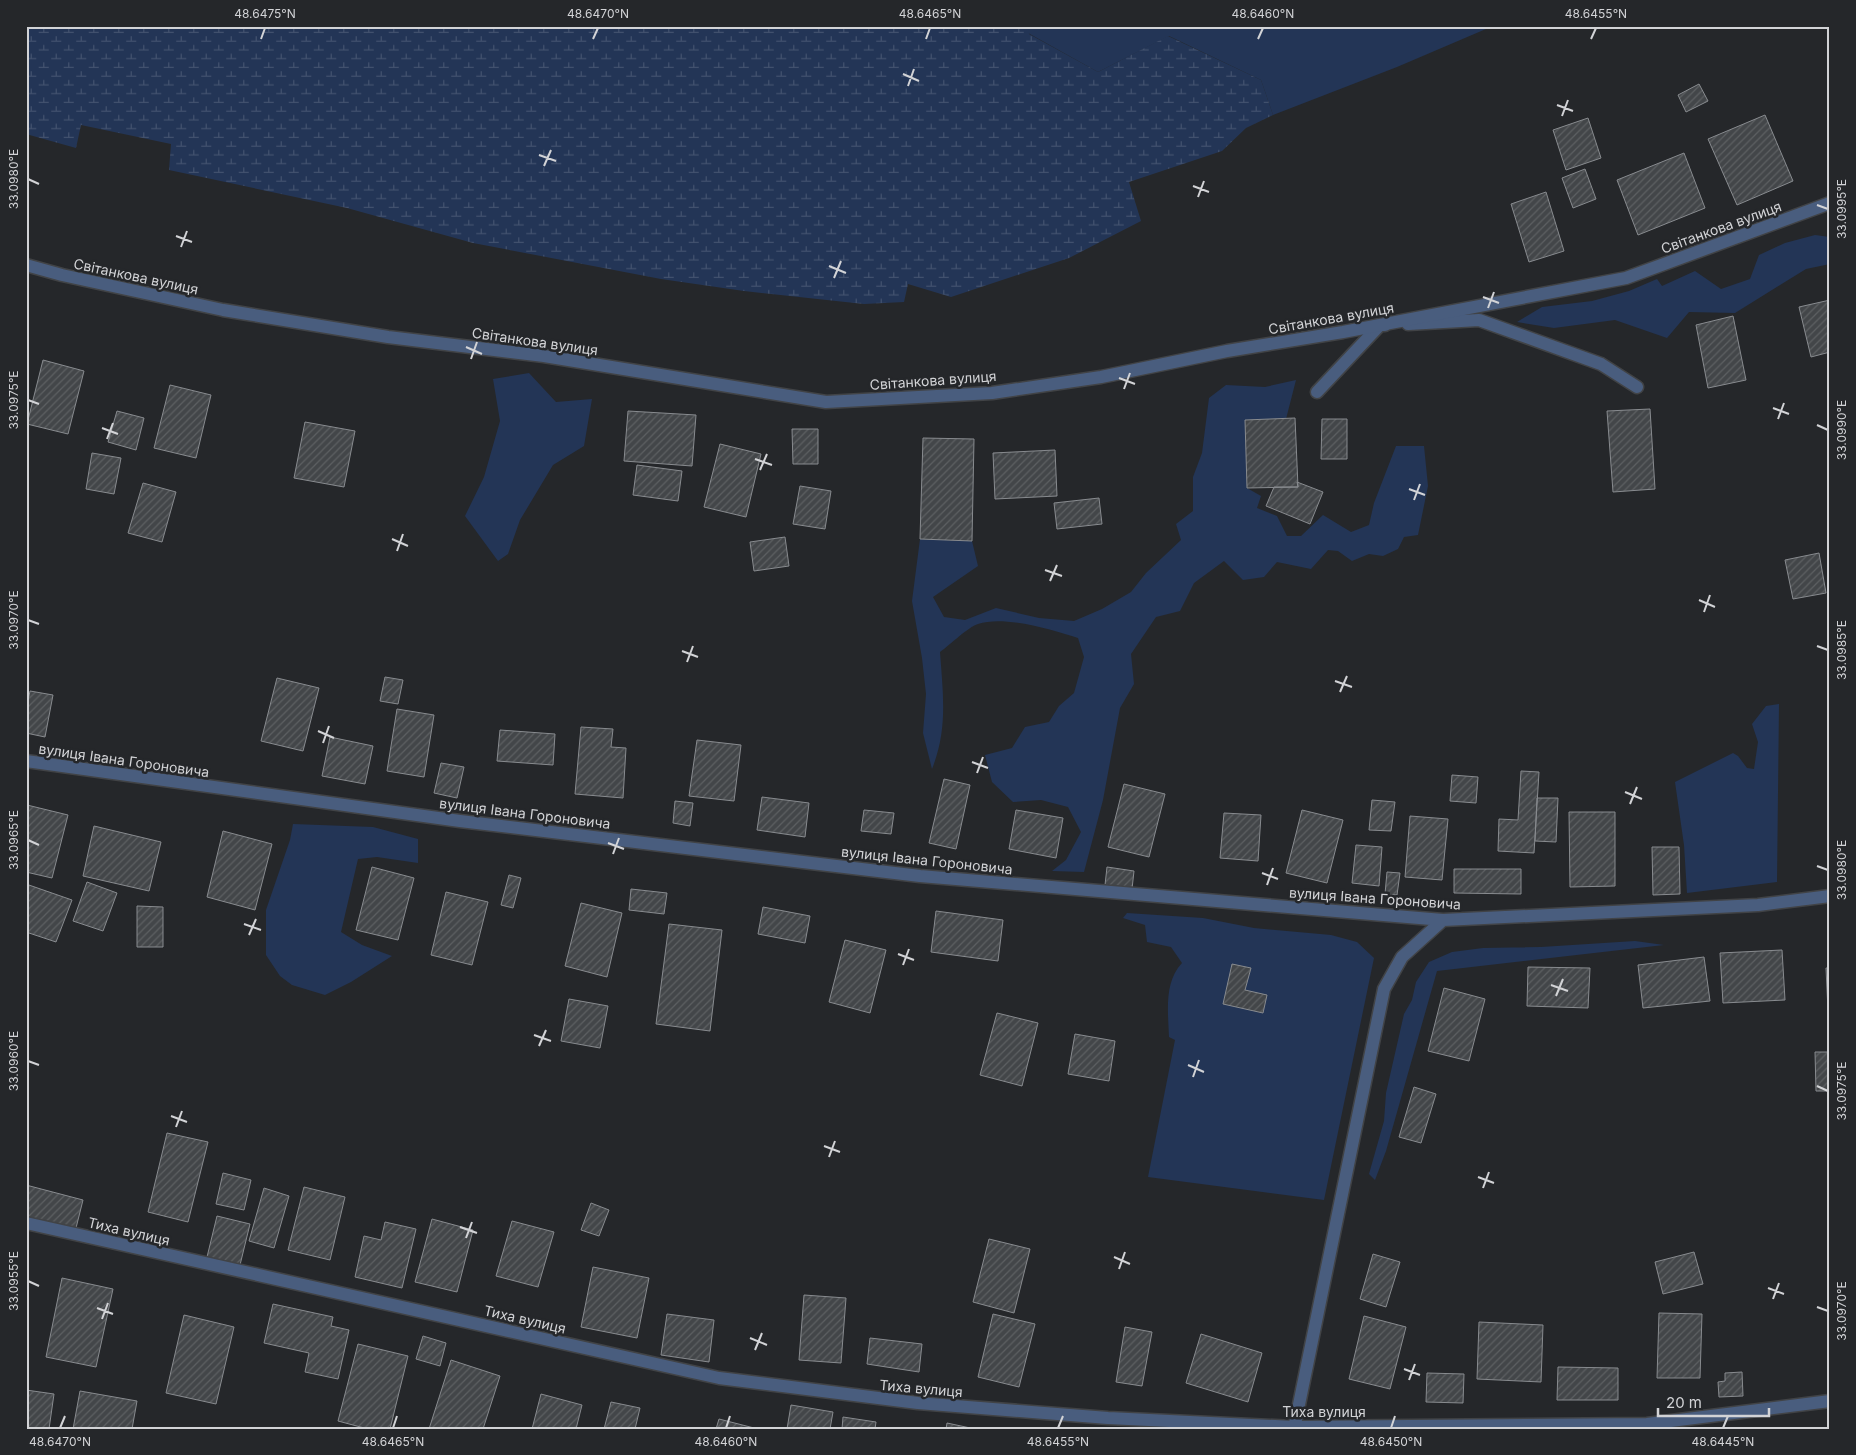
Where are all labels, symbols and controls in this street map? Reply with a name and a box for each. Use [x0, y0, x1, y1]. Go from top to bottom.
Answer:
text: 48.6475°N [234, 6, 296, 21]
text: 48.6470°N [567, 6, 629, 21]
text: 48.6465°N [899, 6, 961, 21]
text: 48.6460°N [1232, 6, 1294, 21]
text: 48.6455°N [1565, 6, 1627, 21]
text: 33.0980°E [6, 149, 21, 209]
text: 33.0995°E [1834, 179, 1849, 239]
street label: Світанкова вулиця [1658, 197, 1784, 257]
street label: Світанкова вулиця [72, 254, 200, 298]
street label: Світанкова вулиця [1267, 299, 1395, 337]
street label: Світанкова вулиця [471, 324, 599, 358]
street label: Світанкова вулиця [869, 367, 997, 393]
text: 33.0975°E [6, 370, 21, 430]
text: 33.0990°E [1834, 400, 1849, 460]
text: 33.0970°E [6, 590, 21, 650]
text: 33.0985°E [1834, 620, 1849, 680]
street label: вулиця Івана Гороновича [37, 740, 211, 780]
street label: вулиця Івана Гороновича [438, 794, 612, 832]
text: 33.0965°E [6, 810, 21, 870]
text: 33.0980°E [1834, 840, 1849, 900]
street label: вулиця Івана Гороновича [840, 843, 1014, 877]
street label: вулиця Івана Гороновича [1288, 884, 1462, 912]
text: 33.0960°E [6, 1031, 21, 1091]
text: 33.0975°E [1834, 1061, 1849, 1121]
street label: Тиха вулиця [86, 1213, 172, 1249]
text: 33.0955°E [6, 1251, 21, 1311]
text: 33.0970°E [1834, 1281, 1849, 1341]
street label: Тиха вулиця [482, 1301, 568, 1337]
street label: Тиха вулиця [879, 1376, 963, 1400]
scale bar [1658, 1385, 1770, 1417]
text: 20 m [1666, 1393, 1702, 1412]
street label: Тиха вулиця [1282, 1403, 1366, 1420]
text: 48.6470°N [29, 1434, 91, 1449]
text: 48.6465°N [362, 1434, 424, 1449]
text: 48.6460°N [695, 1434, 757, 1449]
text: 48.6455°N [1027, 1434, 1089, 1449]
text: 48.6450°N [1360, 1434, 1422, 1449]
text: 48.6445°N [1692, 1434, 1754, 1449]

